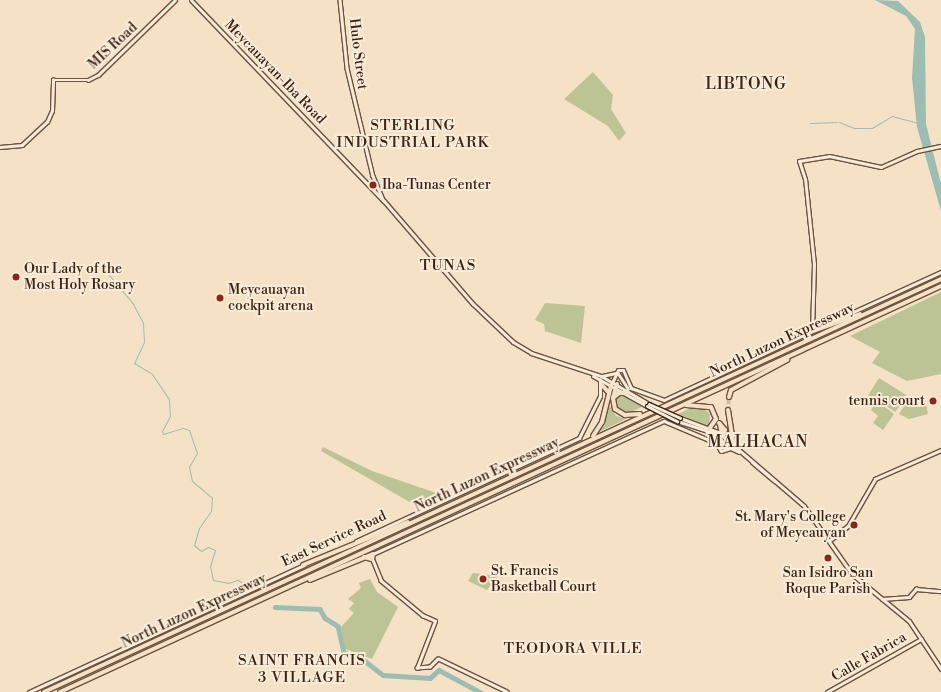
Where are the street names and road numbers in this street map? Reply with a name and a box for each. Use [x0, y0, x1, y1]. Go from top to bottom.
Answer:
street label: Meycauayan-Iba Road [221, 16, 329, 128]
street label: Hulo Street [345, 17, 371, 91]
street label: MIS Road [85, 19, 141, 73]
street label: North Luzon Expressway [707, 299, 857, 381]
street label: North Luzon Expressway [412, 434, 562, 516]
street label: East Service Road [279, 507, 389, 571]
street label: North Luzon Expressway [119, 570, 269, 652]
street label: Calle Fabrica [829, 629, 909, 685]

